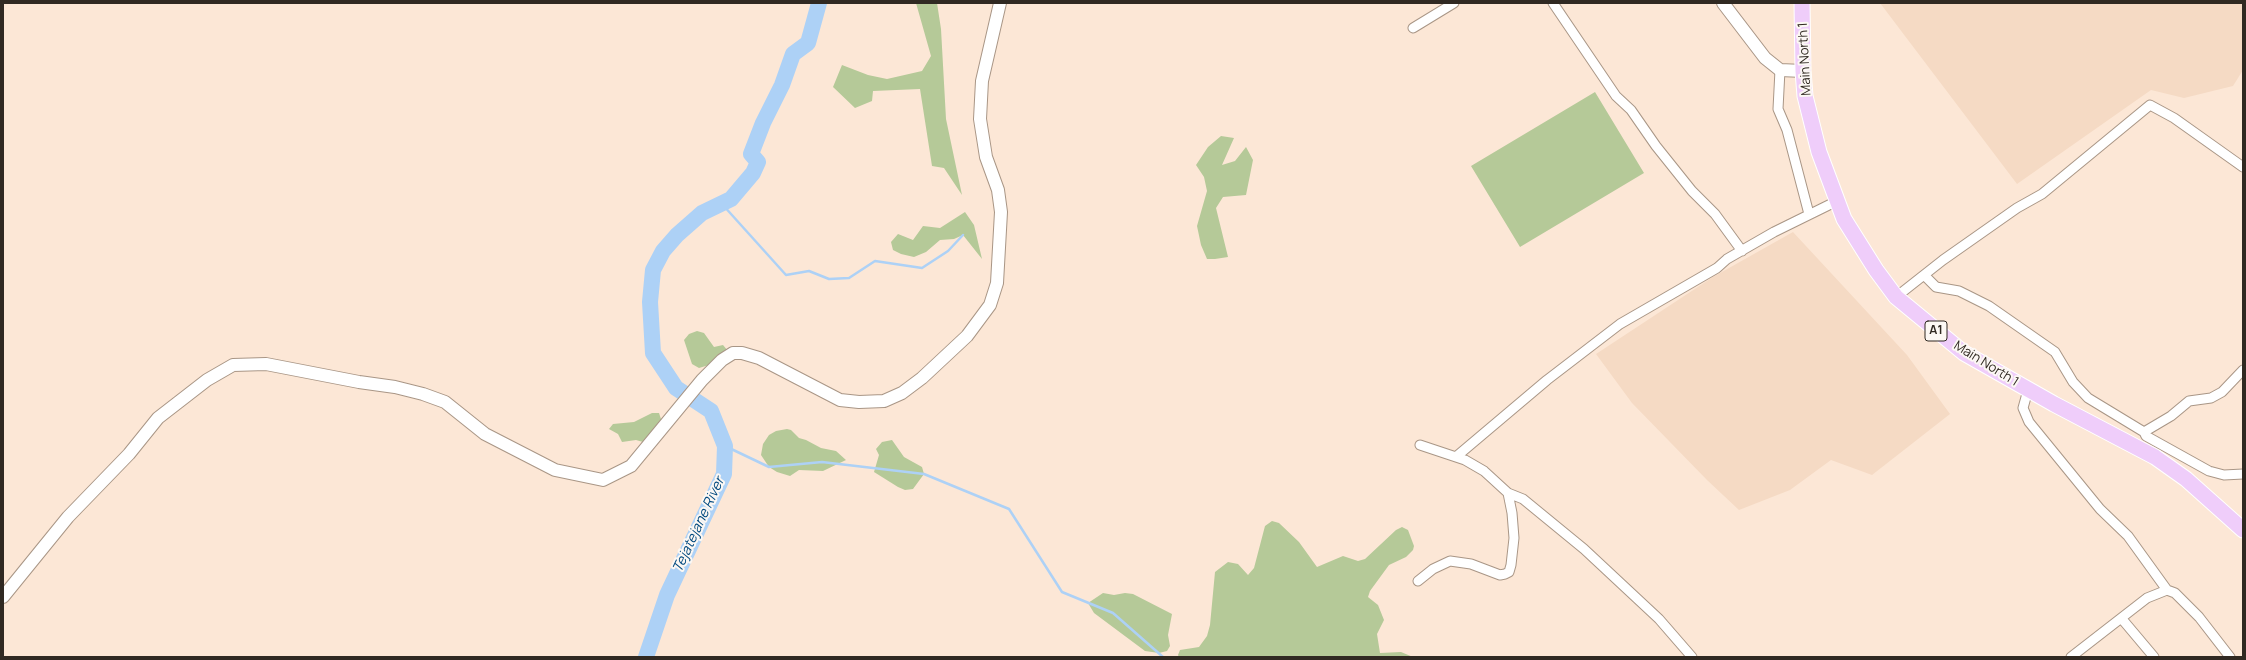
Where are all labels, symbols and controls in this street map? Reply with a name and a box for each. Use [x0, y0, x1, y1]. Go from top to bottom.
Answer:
street label: Main North 1 [1795, 22, 1815, 96]
road number: A1 [1925, 321, 1947, 341]
street label: Main North 1 [1951, 338, 2021, 390]
water label: Tejatejane River [670, 475, 728, 575]

